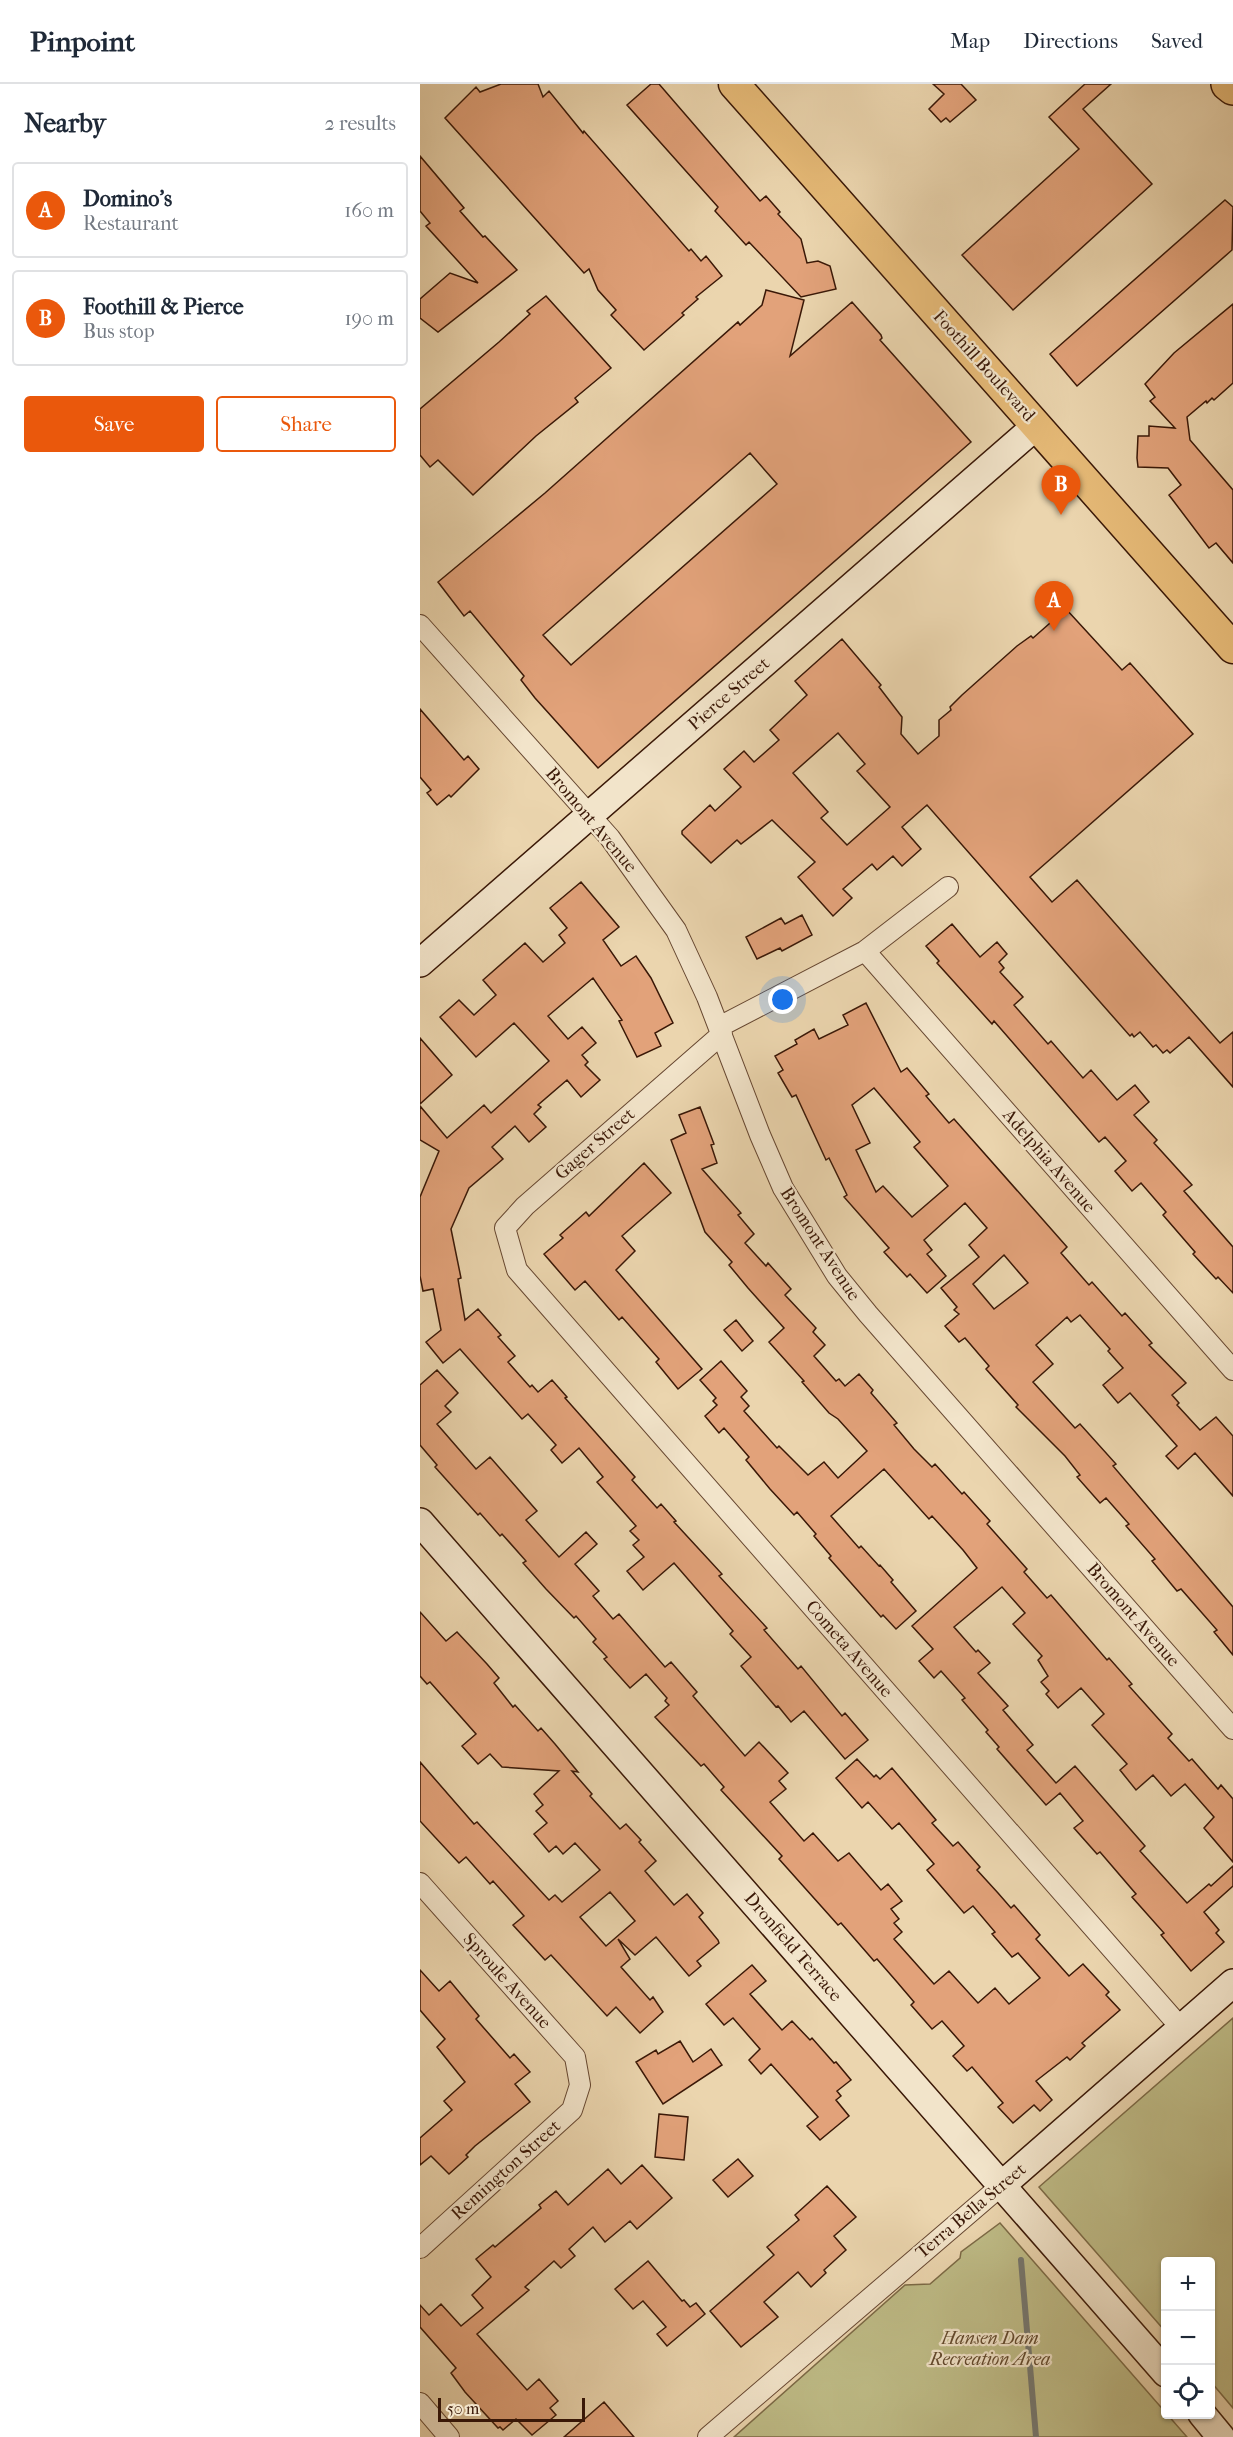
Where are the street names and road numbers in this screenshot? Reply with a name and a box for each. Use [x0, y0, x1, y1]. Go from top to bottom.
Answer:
street label: Foothill Boulevard [929, 306, 1040, 426]
street label: Pierce Street [684, 653, 774, 735]
street label: Bromont Avenue [541, 763, 641, 877]
street label: Gager Street [551, 1103, 640, 1184]
street label: Adelphia Avenue [998, 1104, 1100, 1217]
street label: Bromont Avenue [776, 1183, 865, 1305]
street label: Bromont Avenue [1082, 1559, 1184, 1671]
street label: Cometa Avenue [801, 1596, 897, 1702]
street label: Dronfield Terrace [740, 1888, 846, 2006]
street label: Sproule Avenue [459, 1929, 555, 2033]
street label: Remington Street [447, 2115, 565, 2225]
street label: Terra Bella Street [912, 2158, 1031, 2263]

